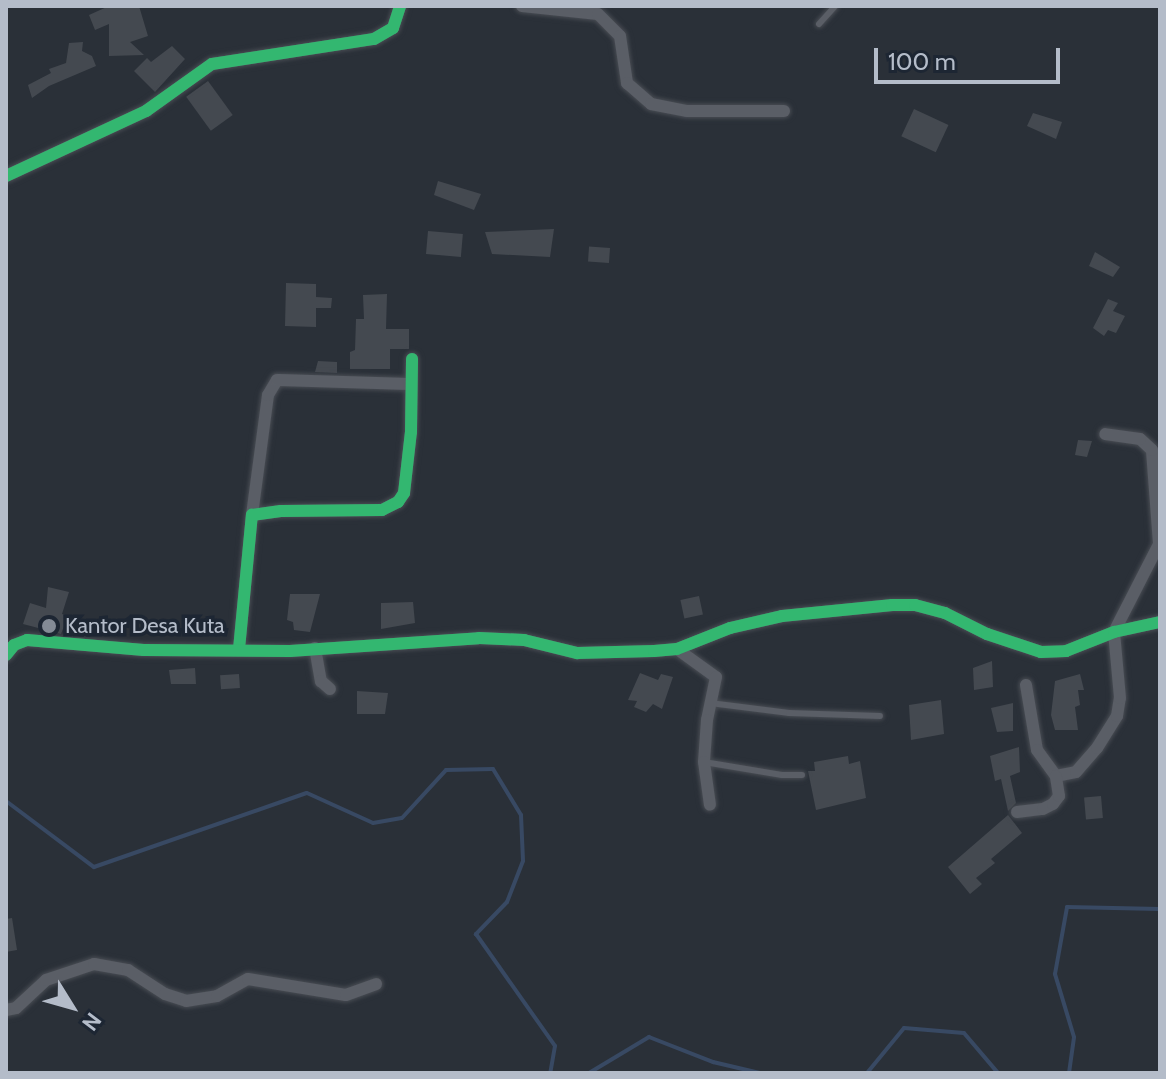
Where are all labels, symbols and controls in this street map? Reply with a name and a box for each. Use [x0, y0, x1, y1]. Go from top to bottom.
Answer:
scale bar [878, 32, 1064, 82]
text: 100 m [888, 47, 956, 76]
place label: Kantor Desa Kuta [65, 613, 225, 639]
marker: Kantor Desa Kuta [40, 617, 58, 635]
north arrow [32, 967, 112, 1047]
text: N [76, 1007, 107, 1036]

